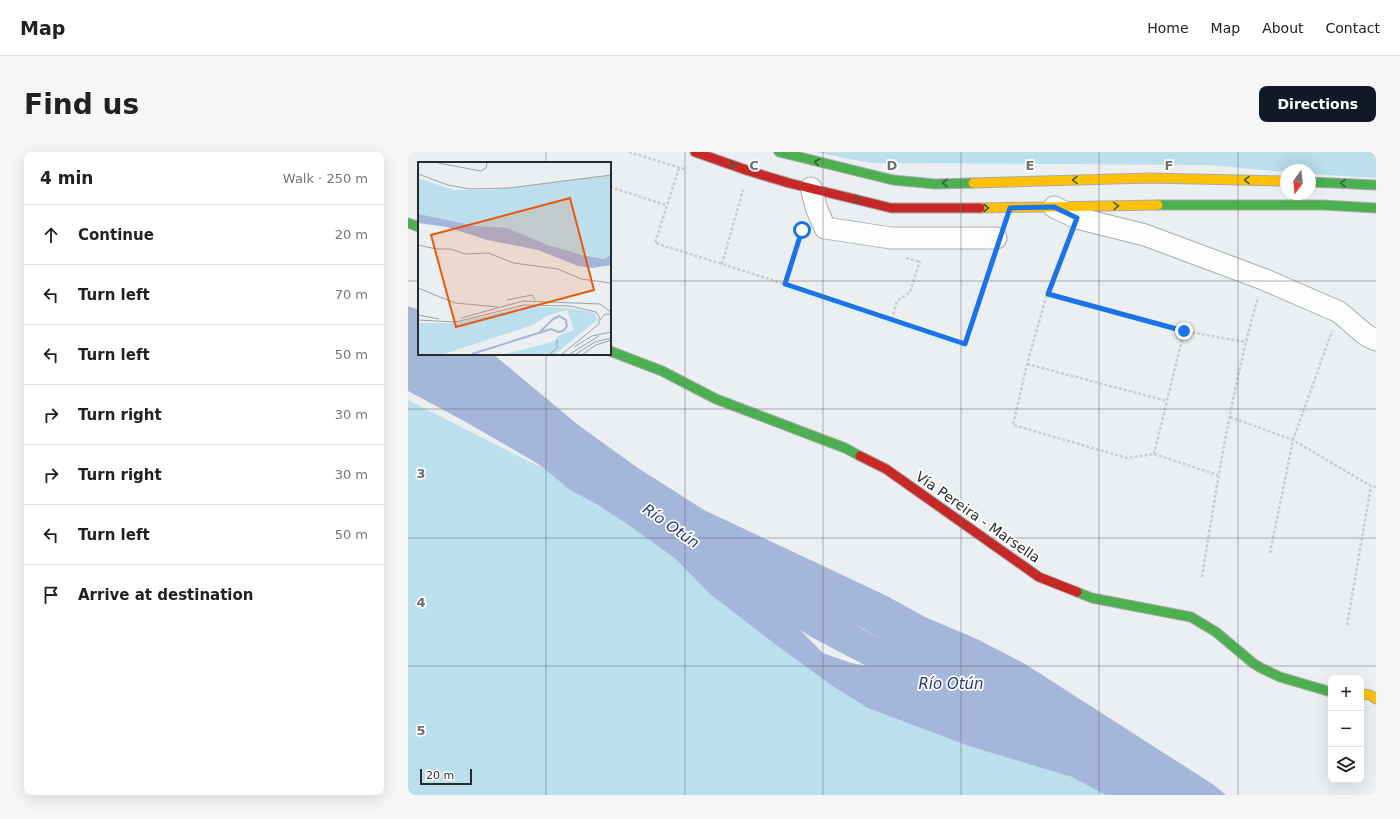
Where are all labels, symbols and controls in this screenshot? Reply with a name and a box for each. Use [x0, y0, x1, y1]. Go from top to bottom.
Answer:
text: Map [20, 17, 65, 39]
text: Home [1147, 20, 1189, 36]
text: Map [1211, 20, 1240, 36]
text: About [1262, 20, 1304, 36]
text: Contact [1326, 20, 1380, 36]
button: Directions [1259, 86, 1376, 122]
text: Find us [24, 88, 139, 121]
text: C [749, 158, 759, 173]
one-way arrow [814, 158, 821, 166]
text: D [887, 158, 898, 173]
text: E [1026, 158, 1034, 173]
text: F [1165, 158, 1173, 173]
one-way arrow [729, 160, 736, 169]
inset map [418, 162, 611, 355]
north arrow [1280, 164, 1316, 200]
text: 4 min [40, 168, 93, 188]
text: Walk · 250 m [283, 171, 368, 186]
one-way arrow [1072, 176, 1078, 184]
one-way arrow [1244, 176, 1250, 185]
one-way arrow [942, 179, 948, 188]
one-way arrow [1340, 179, 1346, 187]
one-way arrow [854, 195, 861, 203]
one-way arrow [1113, 202, 1119, 210]
one-way arrow [983, 204, 989, 212]
route start [793, 221, 811, 239]
icon: ahead [40, 224, 62, 246]
text: Continue [78, 226, 154, 244]
text: 20 m [335, 227, 368, 242]
icon: left [40, 284, 62, 306]
text: Turn left [78, 286, 150, 304]
text: 70 m [335, 287, 368, 302]
route end [1175, 322, 1193, 340]
icon: left [40, 344, 62, 366]
text: Turn left [78, 346, 150, 364]
text: 50 m [335, 347, 368, 362]
icon: right [40, 404, 62, 426]
text: Turn right [78, 406, 162, 424]
text: 30 m [335, 407, 368, 422]
icon: right [40, 464, 62, 486]
text: Turn right [78, 466, 162, 484]
text: 3 [416, 466, 426, 481]
text: 30 m [335, 467, 368, 482]
street label: Vía Pereira - Marsella [913, 468, 1043, 566]
water label: Río Otún [639, 500, 703, 552]
icon: left [40, 524, 62, 546]
text: Turn left [78, 526, 150, 544]
text: 50 m [335, 527, 368, 542]
icon: arrive [40, 584, 62, 606]
text: Arrive at destination [78, 586, 253, 604]
text: 4 [416, 595, 426, 610]
water label: Río Otún [918, 675, 984, 693]
map controls [1328, 675, 1364, 783]
button: + [1328, 675, 1364, 711]
button: − [1328, 711, 1364, 747]
text: 5 [416, 723, 426, 738]
button: layers [1328, 747, 1364, 783]
scale bar [420, 767, 472, 786]
text: 20 m [426, 769, 454, 782]

